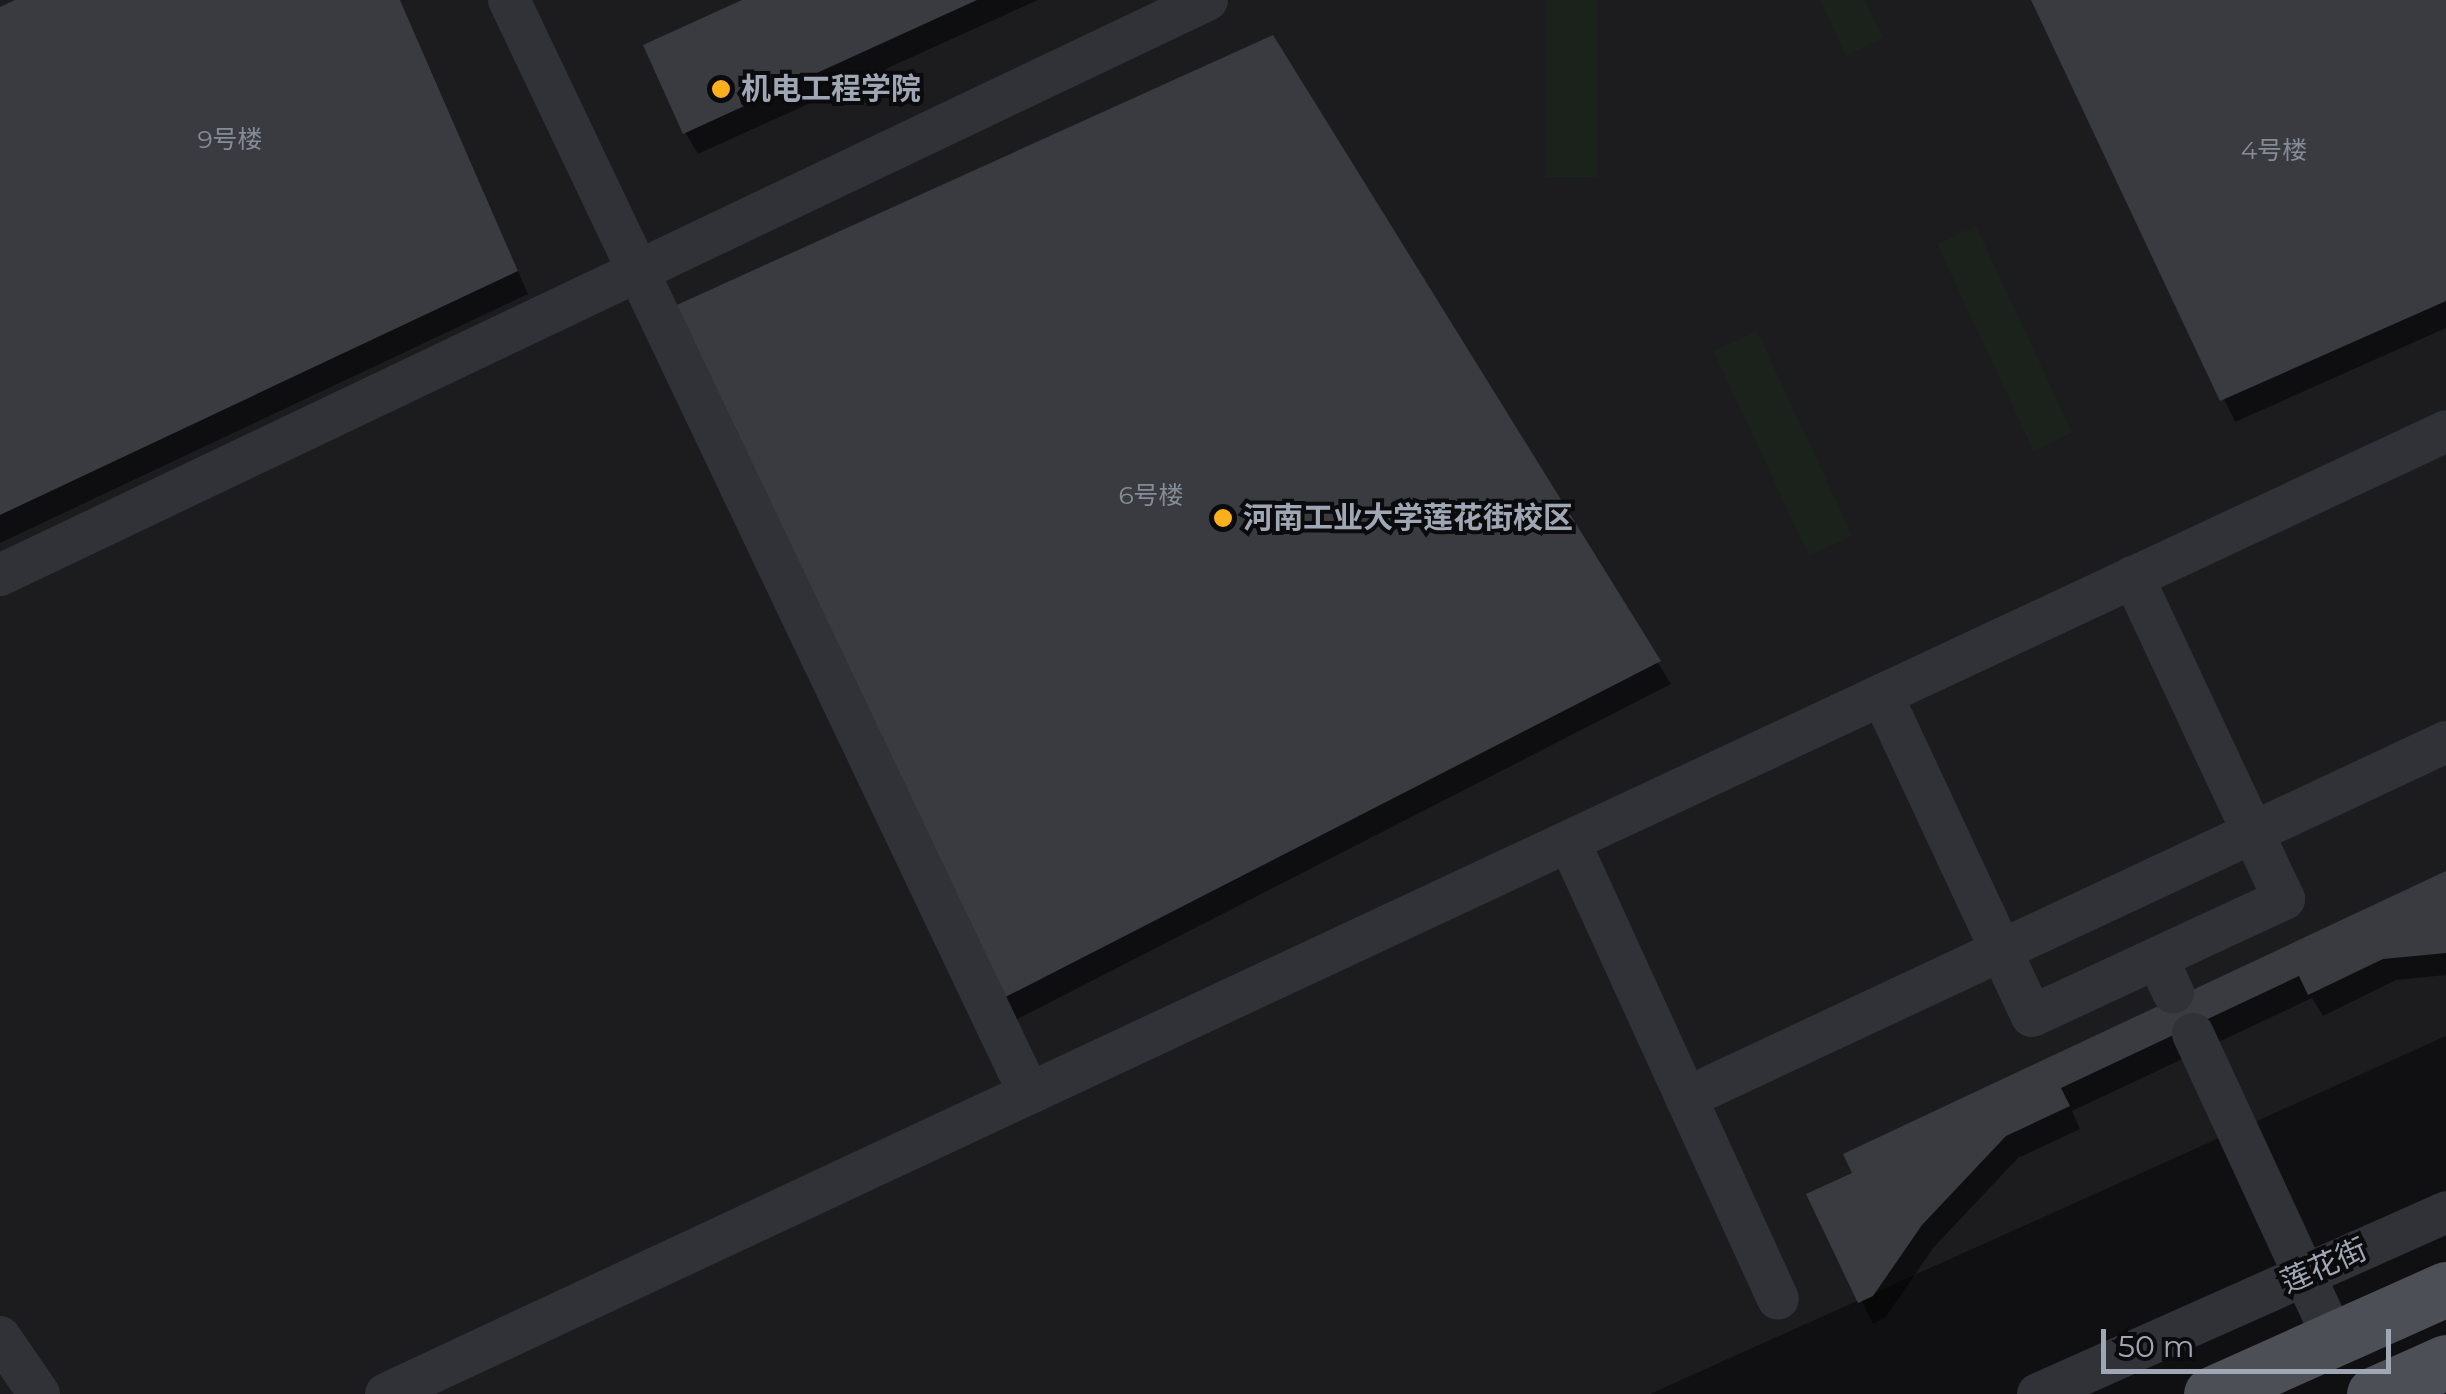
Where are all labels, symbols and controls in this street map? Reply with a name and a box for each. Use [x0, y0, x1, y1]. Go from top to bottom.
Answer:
place label: 机电工程学院 [741, 71, 921, 107]
marker: 机电工程学院 [710, 78, 732, 100]
house number: 9号楼 [197, 124, 263, 154]
house number: 4号楼 [2241, 135, 2307, 165]
house number: 6号楼 [1118, 480, 1184, 510]
place label: 河南工业大学莲花街校区 [1243, 500, 1573, 536]
marker: 河南工业大学莲花街校区 [1212, 507, 1234, 529]
street label: 莲花街 [2276, 1231, 2372, 1301]
scale bar [2106, 1309, 2396, 1371]
text: 50 m [2118, 1328, 2195, 1365]

